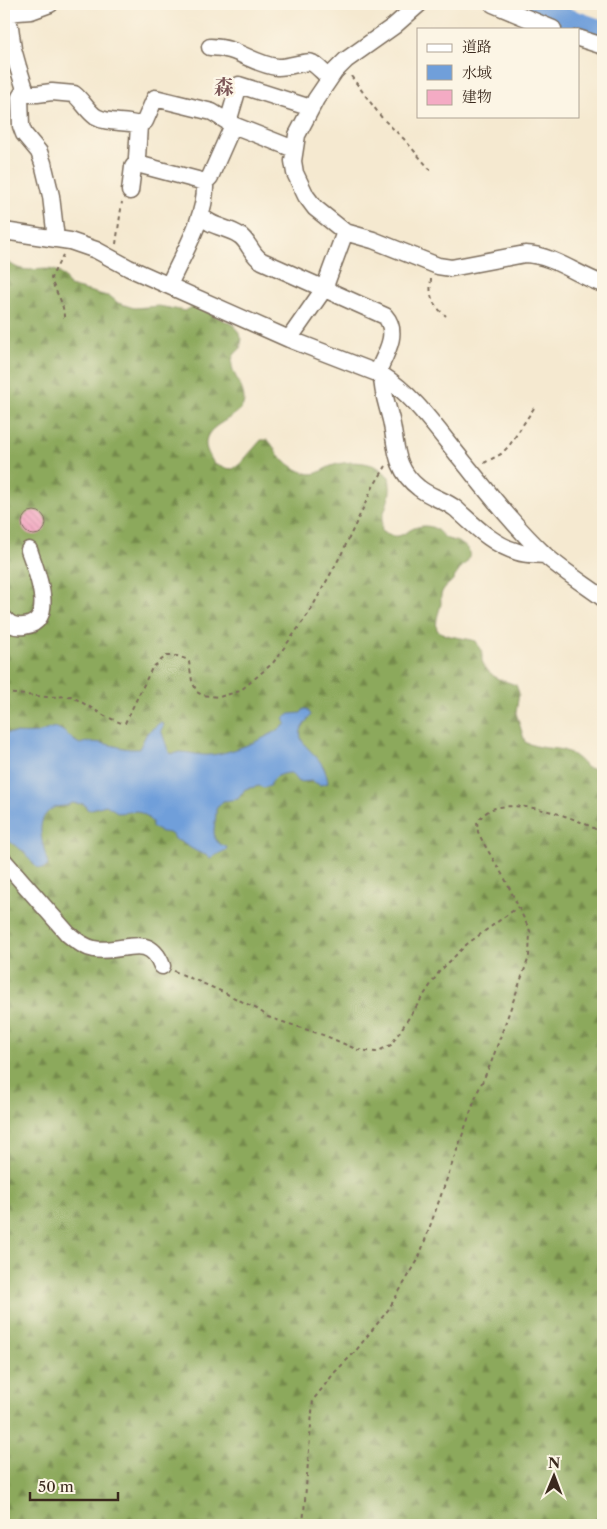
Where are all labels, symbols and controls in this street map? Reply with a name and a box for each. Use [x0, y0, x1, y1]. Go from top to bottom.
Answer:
legend [417, 28, 580, 118]
text: 道路 [462, 37, 492, 56]
text: 水域 [462, 63, 492, 82]
district label: 森 [214, 75, 234, 99]
text: 建物 [462, 87, 492, 106]
north arrow [530, 1452, 580, 1502]
text: N [548, 1454, 560, 1472]
scale bar [30, 1469, 118, 1501]
text: 50 m [38, 1477, 74, 1496]

